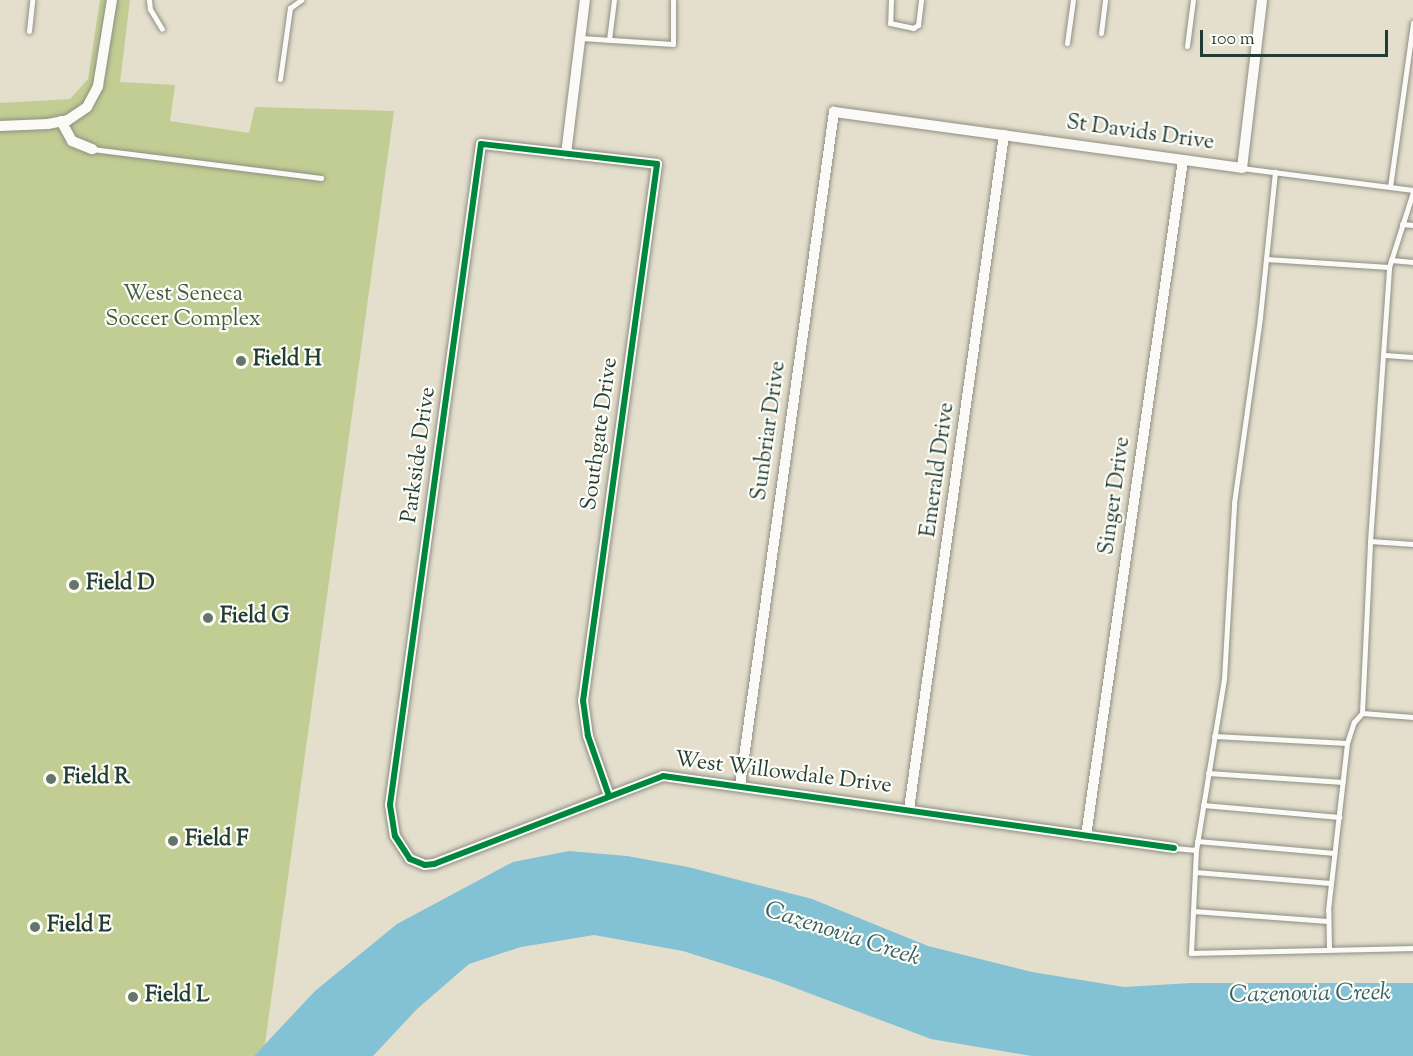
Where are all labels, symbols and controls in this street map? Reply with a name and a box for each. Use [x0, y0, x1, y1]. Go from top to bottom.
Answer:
scale bar [1203, 18, 1390, 56]
text: 100 m [1211, 27, 1255, 53]
street label: St Davids Drive [1064, 111, 1216, 157]
park label: West Seneca Soccer Complex [105, 282, 261, 334]
place label: Field H [253, 348, 322, 374]
marker: Field H [234, 354, 248, 368]
street label: Southgate Drive [577, 356, 625, 512]
street label: Sunbriar Drive [747, 359, 793, 503]
street label: Parkside Drive [397, 385, 443, 525]
street label: Emerald Drive [916, 401, 962, 539]
street label: Singer Drive [1095, 435, 1137, 557]
place label: Field D [86, 572, 155, 598]
marker: Field D [67, 578, 81, 592]
place label: Field G [220, 605, 289, 631]
marker: Field G [201, 611, 215, 625]
street label: West Willowdale Drive [673, 748, 893, 800]
place label: Field R [63, 766, 130, 792]
marker: Field R [44, 772, 58, 786]
place label: Field F [185, 828, 248, 854]
marker: Field F [166, 834, 180, 848]
water label: Cazenovia Creek [761, 896, 923, 974]
place label: Field E [47, 914, 111, 940]
marker: Field E [28, 920, 42, 934]
water label: Cazenovia Creek [1229, 979, 1391, 1011]
place label: Field L [145, 984, 209, 1010]
marker: Field L [126, 990, 140, 1004]

